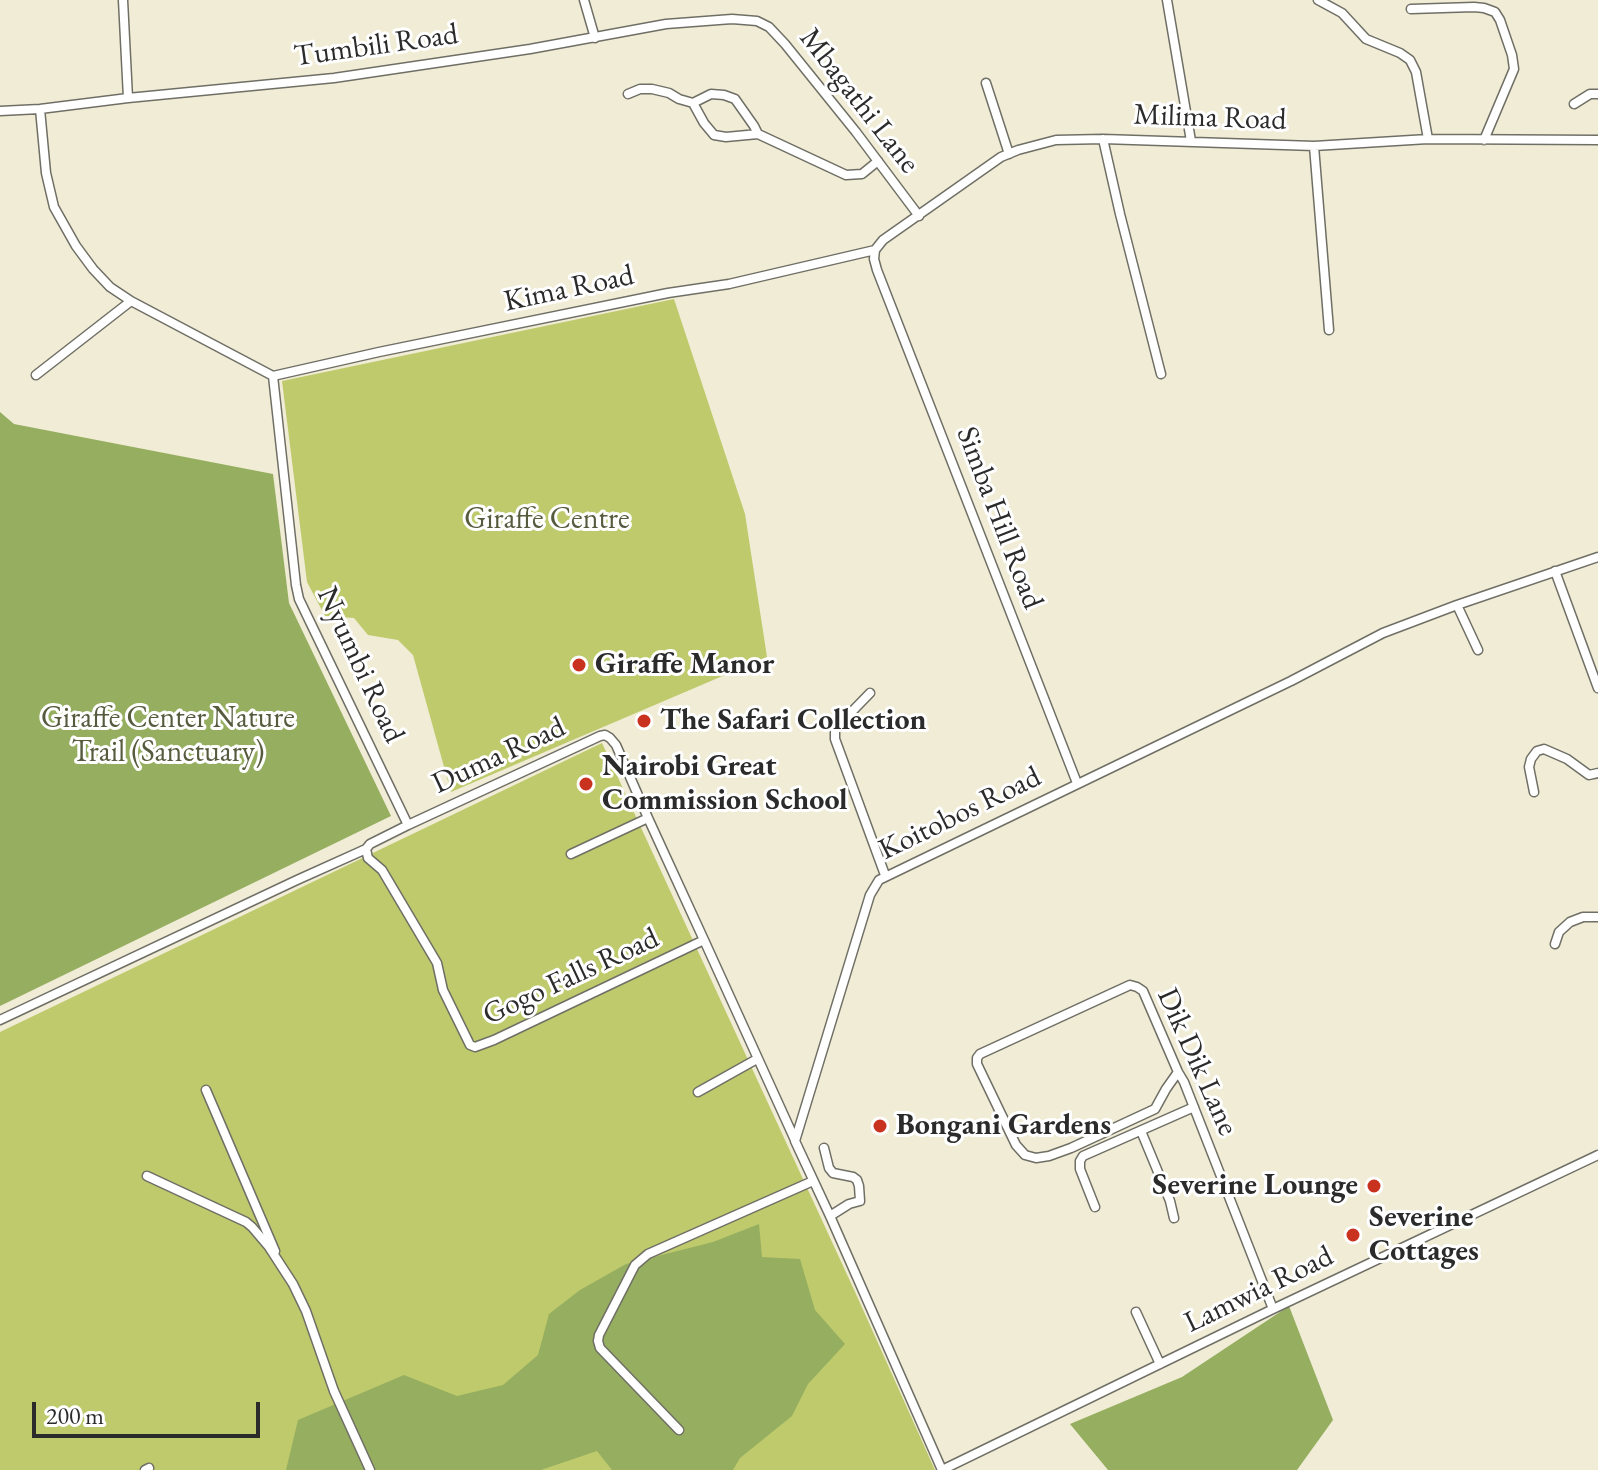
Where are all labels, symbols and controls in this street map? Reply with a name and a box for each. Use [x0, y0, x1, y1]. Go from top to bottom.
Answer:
street label: Tumbili Road [292, 17, 460, 75]
street label: Mbagathi Lane [791, 21, 927, 181]
street label: Milima Road [1133, 97, 1287, 139]
street label: Kima Road [501, 258, 637, 320]
street label: Simba Hill Road [948, 422, 1050, 614]
park label: Giraffe Centre [464, 502, 630, 538]
street label: Nyumbi Road [308, 581, 412, 749]
place label: Giraffe Manor [595, 647, 774, 683]
marker: Giraffe Manor [570, 656, 588, 674]
park label: Giraffe Center Nature Trail (Sanctuary) [41, 701, 295, 772]
place label: The Safari Collection [660, 703, 926, 739]
street label: Duma Road [427, 710, 571, 802]
marker: The Safari Collection [635, 712, 653, 730]
place label: Nairobi Great Commission School [602, 749, 848, 820]
street label: Koitobos Road [873, 759, 1047, 869]
marker: Nairobi Great Commission School [577, 775, 595, 793]
street label: Gogo Falls Road [477, 921, 665, 1033]
street label: Dik Dik Lane [1149, 983, 1245, 1141]
place label: Bongani Gardens [896, 1108, 1111, 1144]
marker: Bongani Gardens [871, 1117, 889, 1135]
place label: Severine Lounge [1152, 1168, 1358, 1204]
marker: Severine Lounge [1365, 1177, 1383, 1195]
place label: Severine Cottages [1369, 1200, 1479, 1270]
marker: Severine Cottages [1344, 1226, 1362, 1244]
street label: Lamwia Road [1179, 1239, 1339, 1341]
scale bar [36, 1386, 264, 1436]
text: 200 m [46, 1400, 104, 1431]

